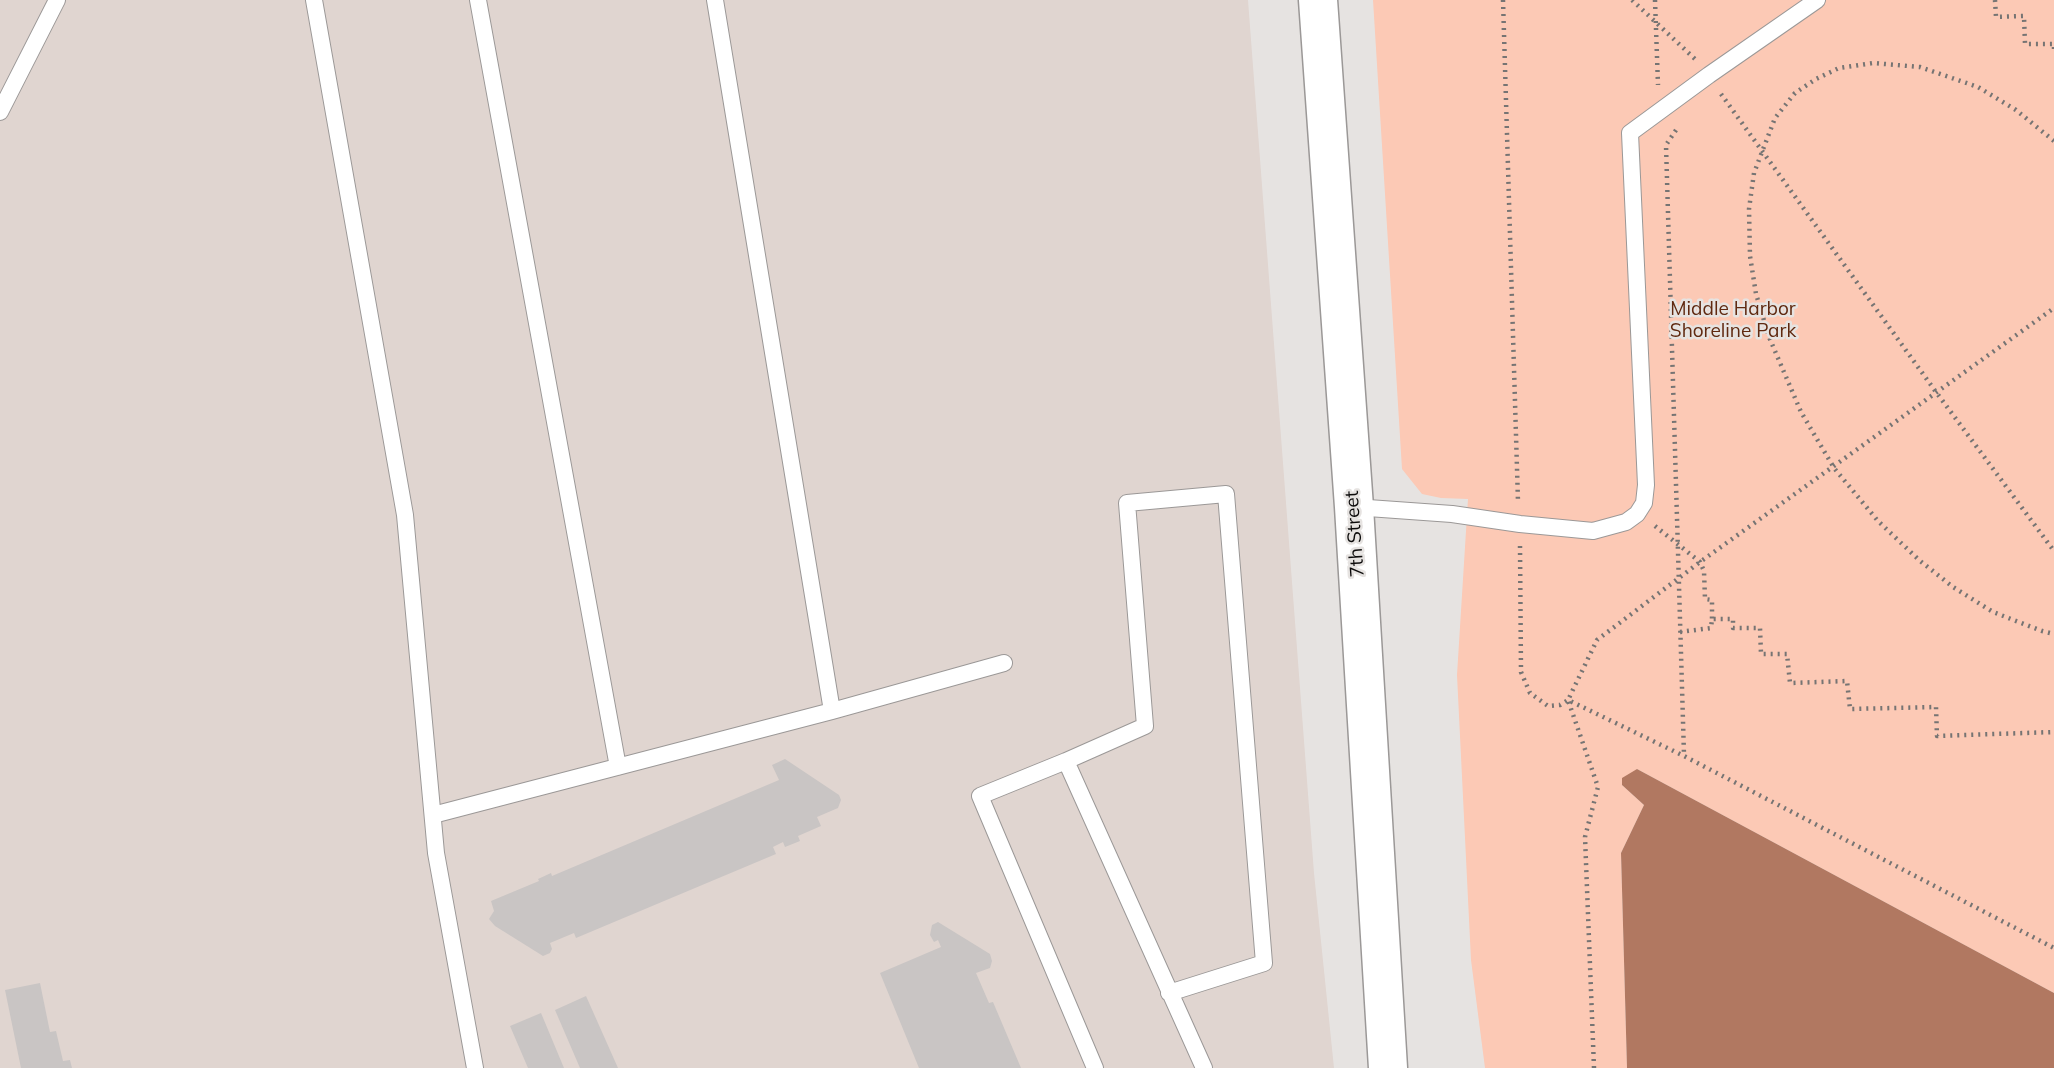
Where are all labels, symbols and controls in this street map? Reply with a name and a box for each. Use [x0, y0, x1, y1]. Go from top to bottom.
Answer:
park label: Middle Harbor Shoreline Park [1670, 298, 1796, 342]
street label: 7th Street [1341, 490, 1369, 578]

